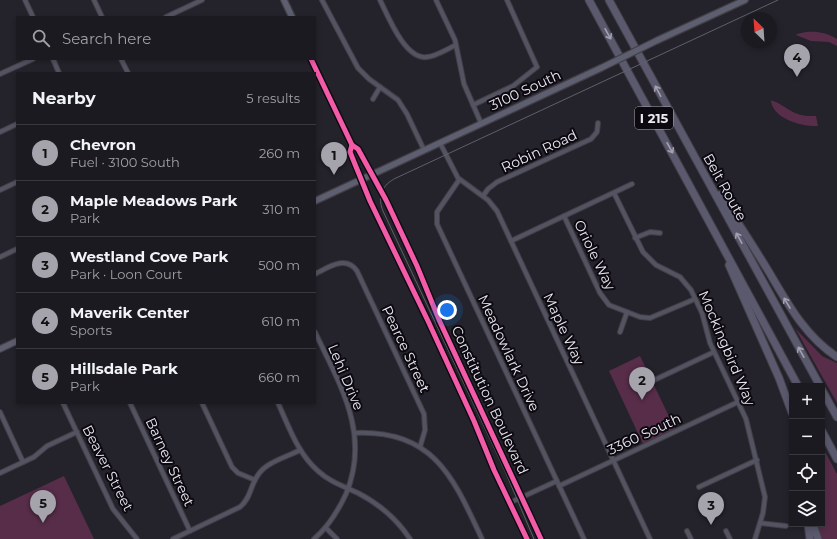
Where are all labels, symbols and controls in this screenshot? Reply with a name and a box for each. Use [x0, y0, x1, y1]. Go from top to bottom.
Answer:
north arrow [741, 12, 777, 48]
search box [16, 16, 316, 60]
icon: search [30, 27, 52, 49]
one-way arrow [604, 28, 612, 40]
text: Search here [62, 29, 151, 48]
pin: 4 [784, 44, 810, 77]
street label: 3100 South [486, 66, 564, 114]
one-way arrow [654, 85, 661, 97]
text: Nearby [32, 88, 96, 108]
text: 5 results [246, 90, 300, 106]
road number: I 215 [635, 107, 673, 129]
street label: Robin Road [498, 126, 580, 176]
text: Chevron [70, 135, 136, 154]
pin: 1 [321, 142, 347, 175]
one-way arrow [667, 142, 674, 154]
text: 1 [42, 145, 48, 161]
text: 260 m [259, 145, 300, 161]
street label: Belt Route [699, 150, 751, 224]
text: Fuel · 3100 South [70, 154, 180, 170]
text: Maple Meadows Park [70, 191, 237, 210]
text: 2 [41, 201, 49, 217]
text: 310 m [262, 201, 300, 217]
text: Park [70, 210, 100, 226]
street label: Oriole Way [570, 217, 620, 293]
one-way arrow [734, 232, 742, 244]
text: Westland Cove Park [70, 247, 228, 266]
text: 3 [41, 257, 49, 273]
text: 500 m [258, 257, 300, 273]
text: Park · Loon Court [70, 266, 182, 282]
street label: Mockingbird Way [695, 288, 760, 409]
street label: Maple Way [539, 290, 589, 368]
street label: Meadowlark Drive [474, 292, 544, 414]
one-way arrow [783, 297, 791, 309]
your location [437, 300, 457, 320]
text: Maverik Center [70, 303, 189, 322]
street label: Pearce Street [378, 303, 434, 396]
text: 4 [41, 313, 49, 329]
text: 610 m [262, 313, 300, 329]
text: Sports [70, 322, 112, 338]
street label: Constitution Boulevard [448, 323, 532, 477]
street label: Lehi Drive [324, 341, 368, 413]
one-way arrow [797, 346, 805, 358]
text: Hillsdale Park [70, 359, 178, 378]
pin: 2 [629, 367, 655, 400]
text: 5 [41, 369, 49, 385]
text: 660 m [258, 369, 300, 385]
text: Park [70, 378, 100, 394]
map controls [789, 383, 825, 527]
button: + [789, 383, 825, 419]
street label: 3360 South [604, 409, 684, 459]
street label: Barney Street [142, 415, 199, 509]
button: − [789, 419, 825, 455]
street label: Beaver Street [79, 422, 138, 514]
button: locate [789, 455, 825, 491]
pin: 5 [30, 490, 56, 523]
button: layers [789, 491, 825, 527]
pin: 3 [698, 492, 724, 525]

